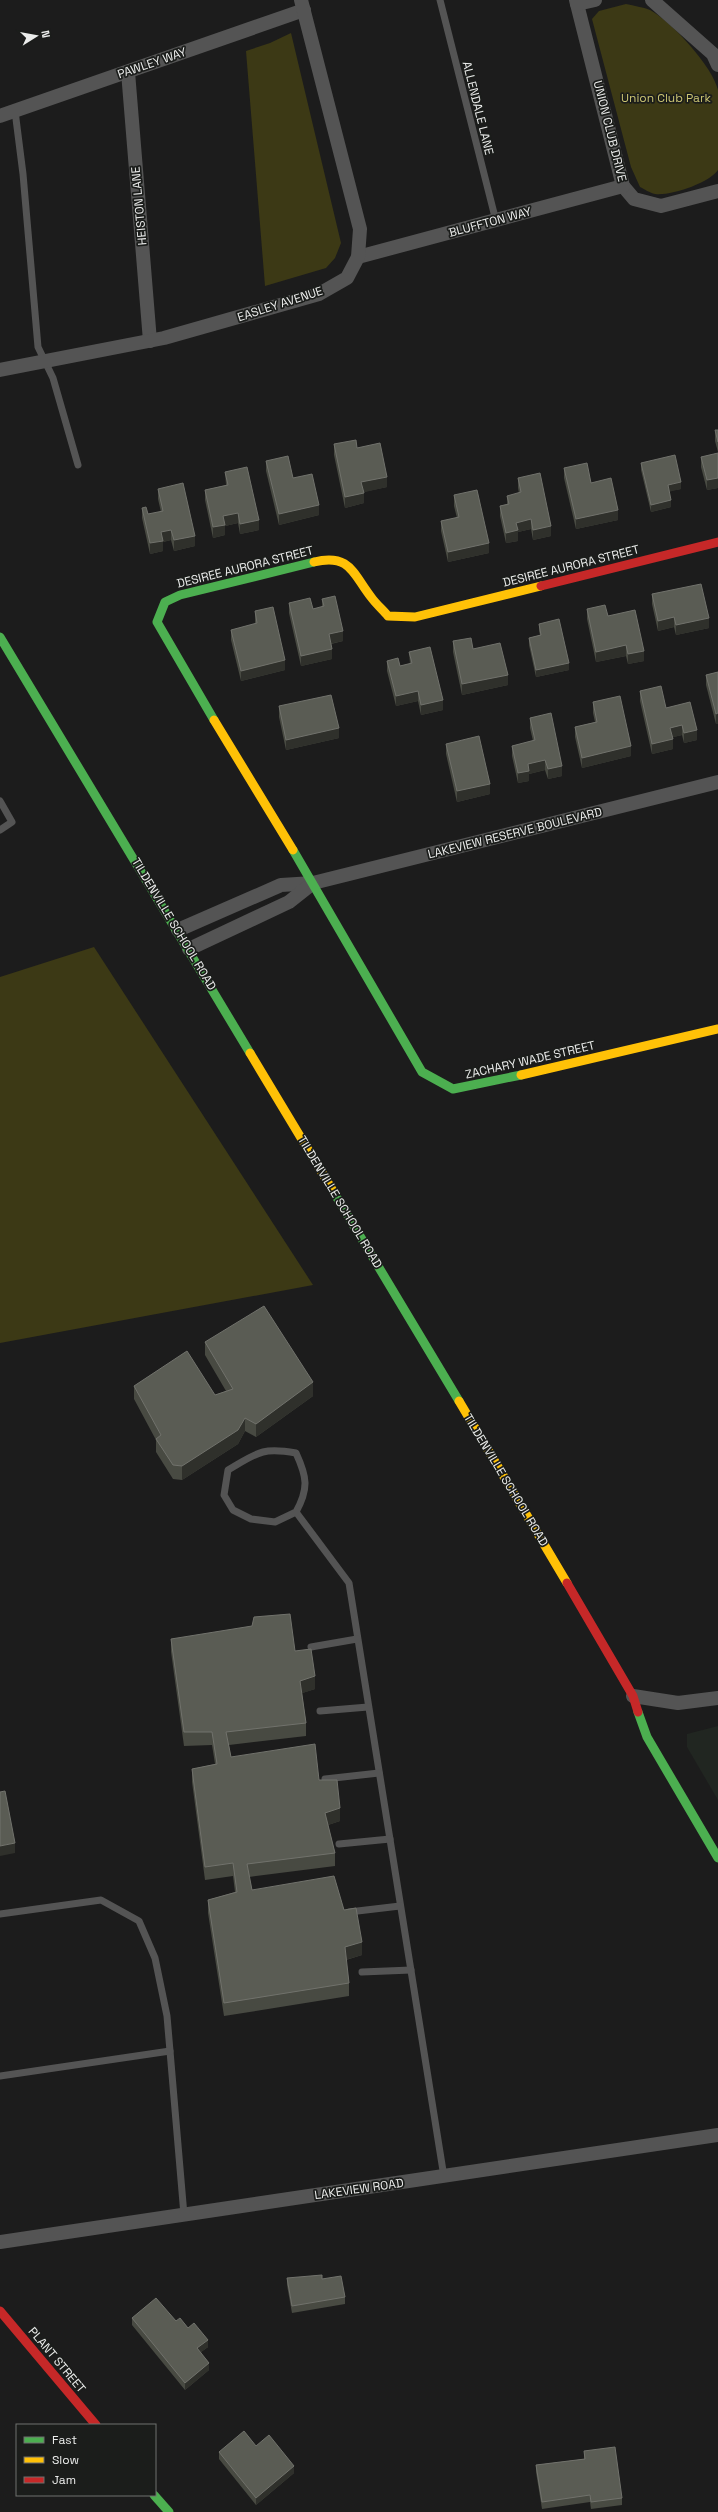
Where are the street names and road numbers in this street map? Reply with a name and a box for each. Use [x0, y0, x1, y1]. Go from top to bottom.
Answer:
street label: PAWLEY WAY [115, 44, 189, 82]
street label: ALLENDALE LANE [459, 59, 497, 157]
street label: UNION CLUB DRIVE [590, 79, 630, 183]
street label: HEISTON LANE [128, 166, 150, 246]
street label: BLUFFTON WAY [447, 203, 534, 241]
street label: EASLEY AVENUE [235, 283, 325, 325]
street label: DESIREE AURORA STREET [501, 541, 641, 591]
street label: DESIREE AURORA STREET [175, 542, 315, 592]
street label: LAKEVIEW RESERVE BOULEVARD [426, 804, 604, 862]
street label: TILDENVILLE SCHOOL ROAD [128, 855, 220, 993]
street label: ZACHARY WADE STREET [463, 1037, 597, 1083]
street label: TILDENVILLE SCHOOL ROAD [294, 1133, 386, 1271]
street label: TILDENVILLE SCHOOL ROAD [460, 1411, 552, 1549]
street label: LAKEVIEW ROAD [313, 2175, 405, 2203]
street label: PLANT STREET [25, 2324, 89, 2396]

